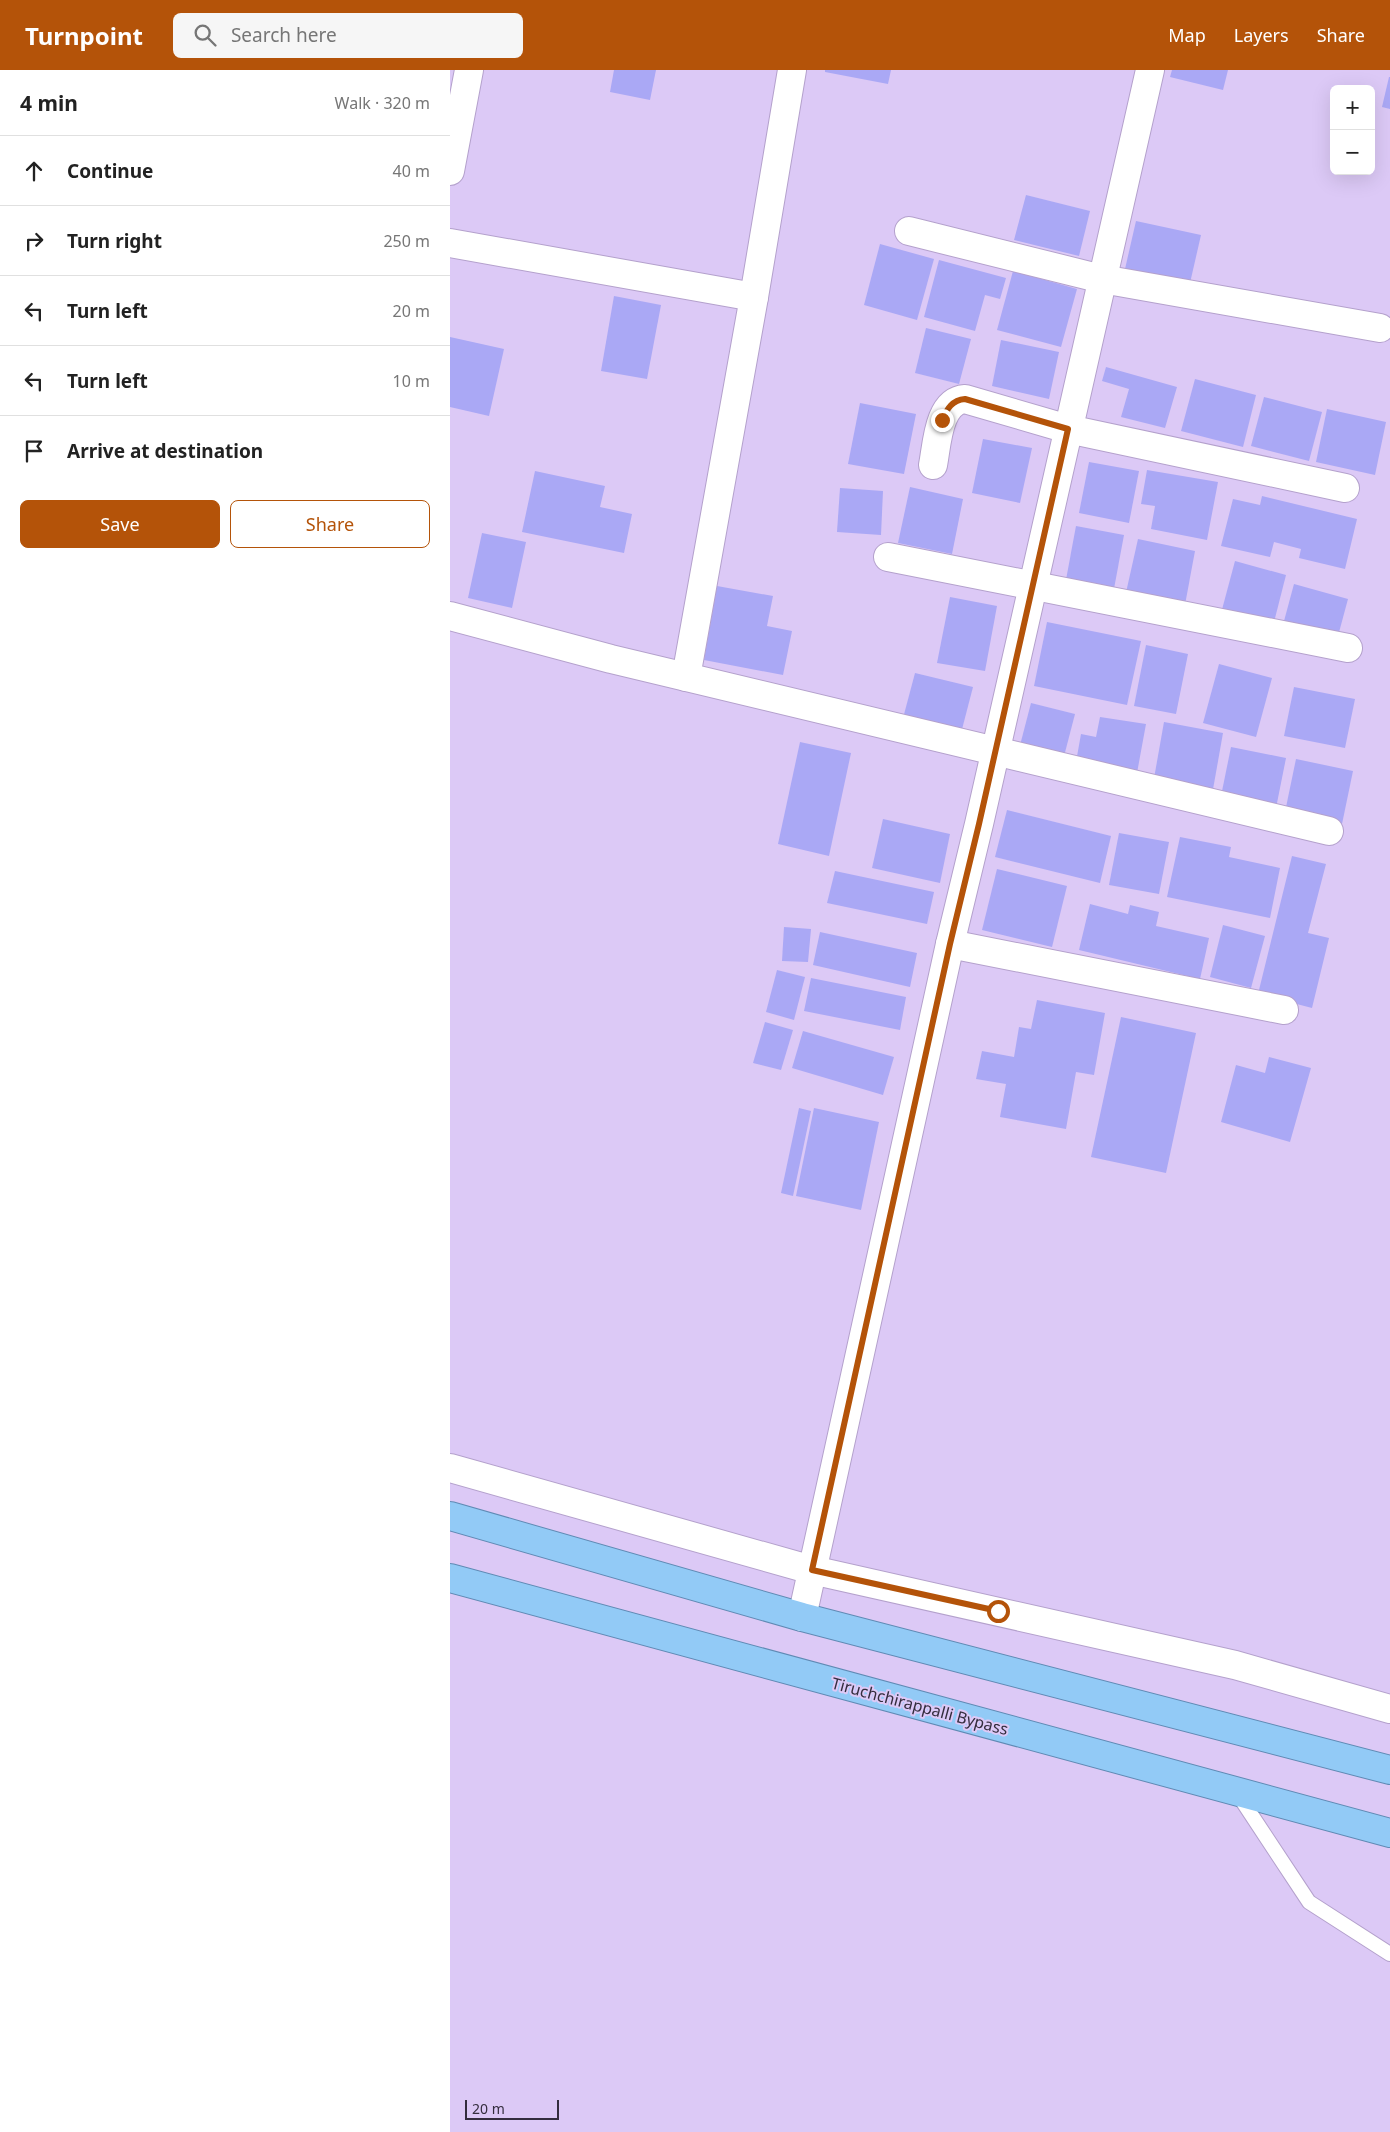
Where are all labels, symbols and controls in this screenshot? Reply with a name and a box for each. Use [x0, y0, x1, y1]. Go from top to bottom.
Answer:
search box [173, 13, 523, 58]
text: Turnpoint [25, 19, 143, 52]
icon: search [191, 21, 219, 49]
text: Search here [231, 22, 337, 48]
text: Map [1168, 23, 1206, 47]
text: Layers [1234, 23, 1289, 47]
text: Share [1317, 23, 1365, 47]
map controls [1330, 85, 1375, 175]
button: + [1330, 85, 1375, 130]
text: 4 min [20, 89, 78, 117]
text: Walk · 320 m [335, 92, 430, 114]
button: − [1330, 130, 1375, 175]
icon: ahead [20, 157, 48, 185]
text: Continue [67, 158, 153, 184]
text: 40 m [393, 160, 430, 182]
icon: right [20, 227, 48, 255]
text: Turn right [67, 228, 162, 254]
text: 250 m [383, 230, 430, 252]
icon: left [20, 297, 48, 325]
text: Turn left [67, 298, 148, 324]
text: 20 m [393, 300, 430, 322]
icon: left [20, 367, 48, 395]
text: Turn left [67, 368, 148, 394]
text: 10 m [393, 370, 430, 392]
route end [931, 409, 954, 432]
icon: arrive [20, 437, 48, 465]
text: Arrive at destination [67, 438, 263, 464]
button: Save [20, 500, 220, 548]
button: Share [230, 500, 430, 548]
route start [987, 1600, 1010, 1623]
street label: Tiruchchirappalli Bypass [829, 1672, 1011, 1740]
scale bar [465, 2097, 559, 2120]
text: 20 m [472, 2099, 505, 2118]

